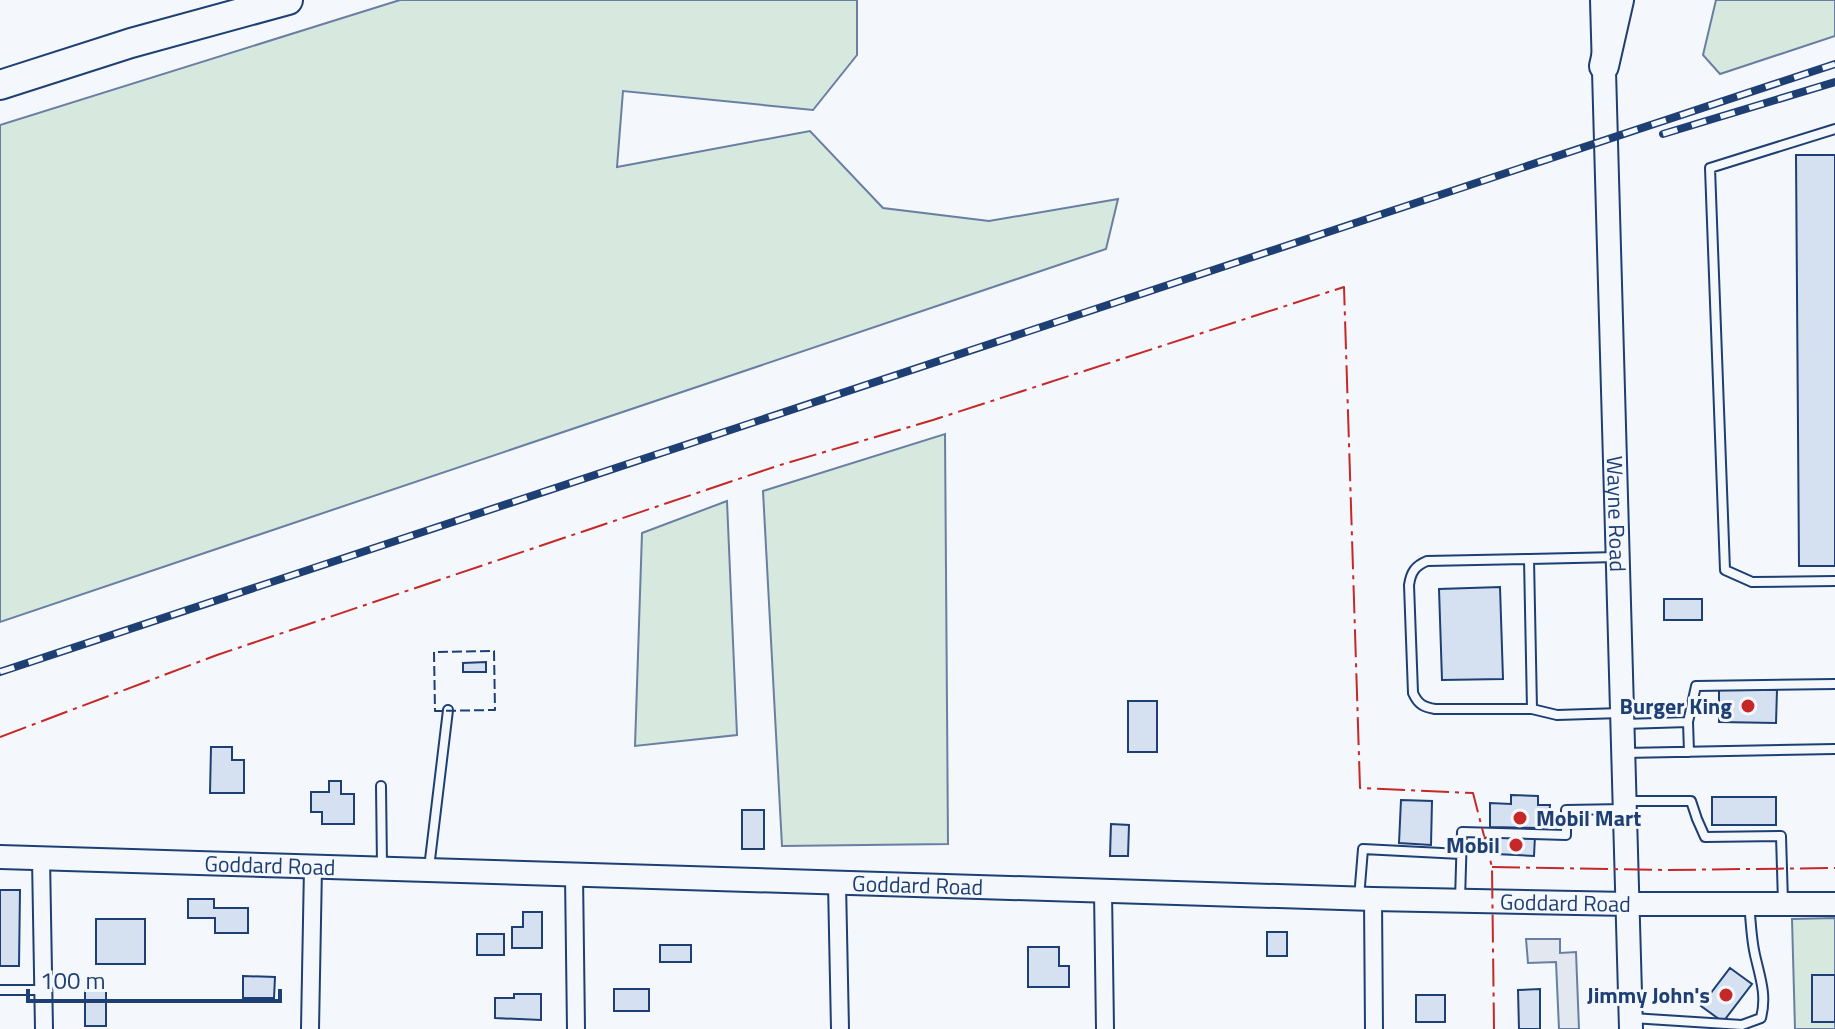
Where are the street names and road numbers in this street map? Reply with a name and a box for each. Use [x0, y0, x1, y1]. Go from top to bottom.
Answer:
street label: Wayne Road [1598, 455, 1635, 572]
street label: Goddard Road [204, 846, 336, 884]
street label: Goddard Road [852, 866, 984, 904]
street label: Goddard Road [1500, 884, 1631, 921]

